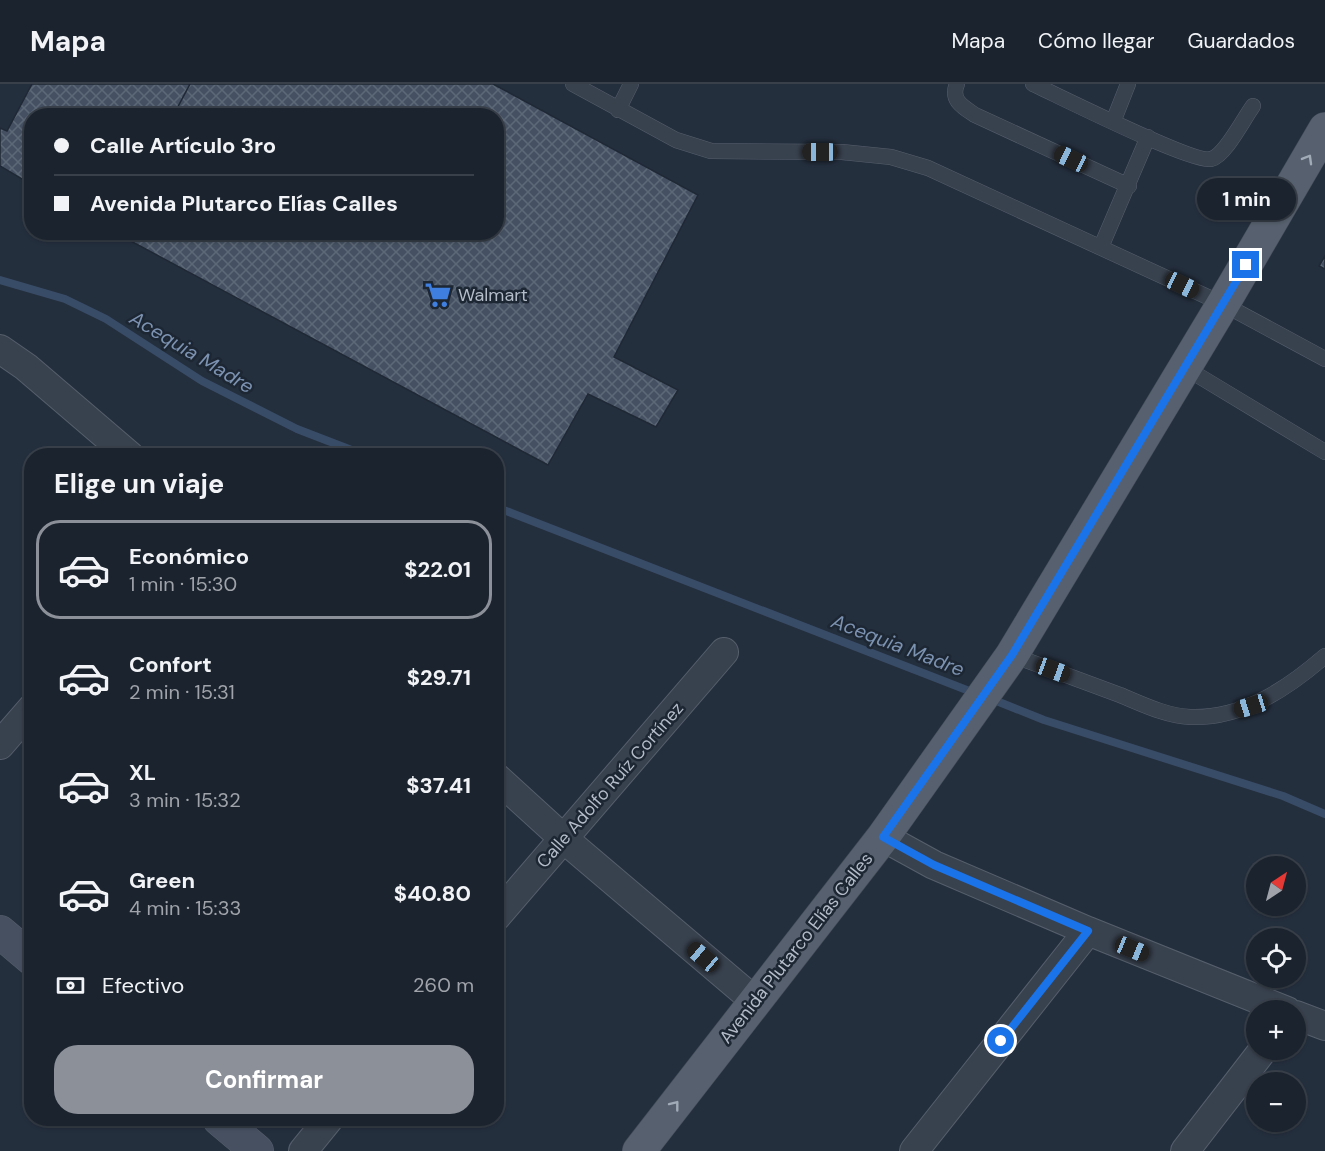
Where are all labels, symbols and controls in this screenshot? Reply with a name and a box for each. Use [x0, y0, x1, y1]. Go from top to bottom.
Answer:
text: Mapa [30, 23, 106, 60]
text: Mapa [951, 27, 1005, 55]
text: Cómo llegar [1038, 27, 1155, 55]
text: Guardados [1188, 27, 1295, 55]
text: Calle Artículo 3ro [90, 131, 276, 160]
car [802, 143, 838, 161]
car [1051, 143, 1091, 175]
one-way arrow [1300, 155, 1312, 165]
callout: 1 min [1196, 178, 1296, 220]
text: 1 min [1222, 186, 1271, 212]
text: Avenida Plutarco Elías Calles [90, 189, 398, 218]
route end [1232, 251, 1259, 278]
car [1162, 269, 1202, 301]
supermarket icon: Walmart [423, 280, 453, 310]
place label: Walmart [458, 283, 528, 307]
water label: Acequia Madre [124, 304, 259, 399]
text: Elige un viaje [54, 466, 224, 501]
text: Económico [129, 542, 249, 571]
icon: car [57, 543, 111, 597]
text: $22.01 [404, 555, 471, 584]
text: 1 min · 15:30 [129, 571, 237, 597]
water label: Acequia Madre [827, 607, 968, 682]
text: Confort [129, 650, 212, 679]
icon: car [57, 651, 111, 705]
car [1033, 655, 1073, 685]
text: $29.71 [407, 663, 471, 692]
text: 2 min · 15:31 [129, 679, 235, 705]
car [1231, 692, 1271, 720]
street label: Calle Adolfo Ruíz Cortínez [531, 697, 689, 873]
text: XL [129, 758, 156, 787]
icon: car [57, 759, 111, 813]
text: $37.41 [406, 771, 471, 800]
text: 3 min · 15:32 [129, 787, 241, 813]
street label: Avenida Plutarco Elías Calles [714, 848, 878, 1048]
north arrow [1246, 856, 1306, 916]
map controls [1246, 856, 1306, 1132]
text: Green [129, 866, 195, 895]
icon: car [57, 867, 111, 921]
text: $40.80 [394, 879, 471, 908]
text: 4 min · 15:33 [129, 895, 241, 921]
button: locate [1246, 928, 1306, 988]
car [1112, 934, 1152, 964]
car [683, 939, 723, 975]
icon: cash [54, 969, 87, 1002]
text: Efectivo [102, 971, 184, 1000]
text: 260 m [413, 972, 474, 998]
button: + [1246, 1000, 1306, 1060]
route start [987, 1027, 1014, 1054]
button: Confirmar [54, 1045, 474, 1114]
button: − [1246, 1072, 1306, 1132]
one-way arrow [668, 1100, 679, 1111]

